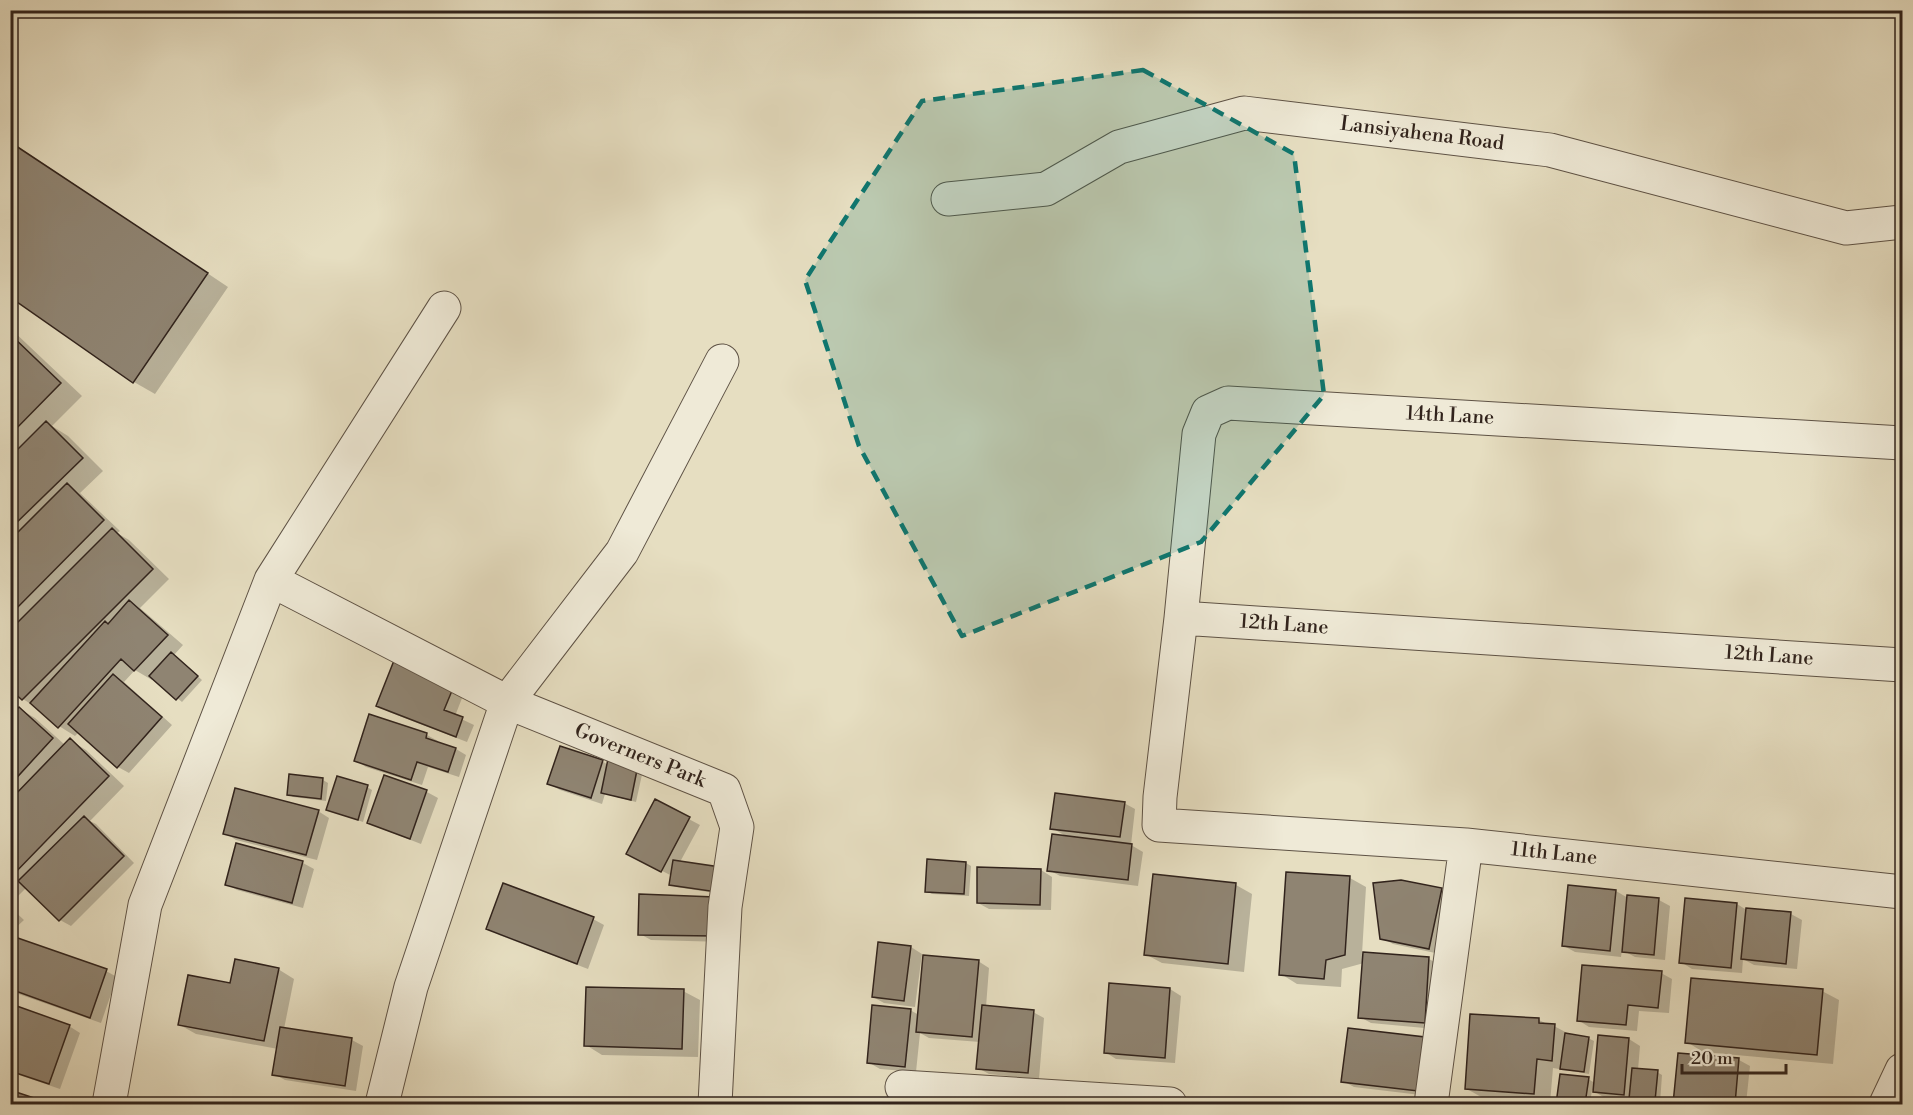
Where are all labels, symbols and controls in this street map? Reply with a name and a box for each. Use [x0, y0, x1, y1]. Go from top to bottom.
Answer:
street label: Lansiyahena Road [1339, 112, 1506, 157]
street label: 14th Lane [1405, 401, 1495, 431]
street label: 12th Lane [1239, 609, 1329, 641]
street label: 12th Lane [1724, 640, 1814, 672]
street label: Governers Park [571, 718, 711, 794]
street label: 11th Lane [1510, 837, 1598, 871]
scale bar [1682, 1037, 1786, 1075]
text: 20 m [1691, 1047, 1733, 1070]

